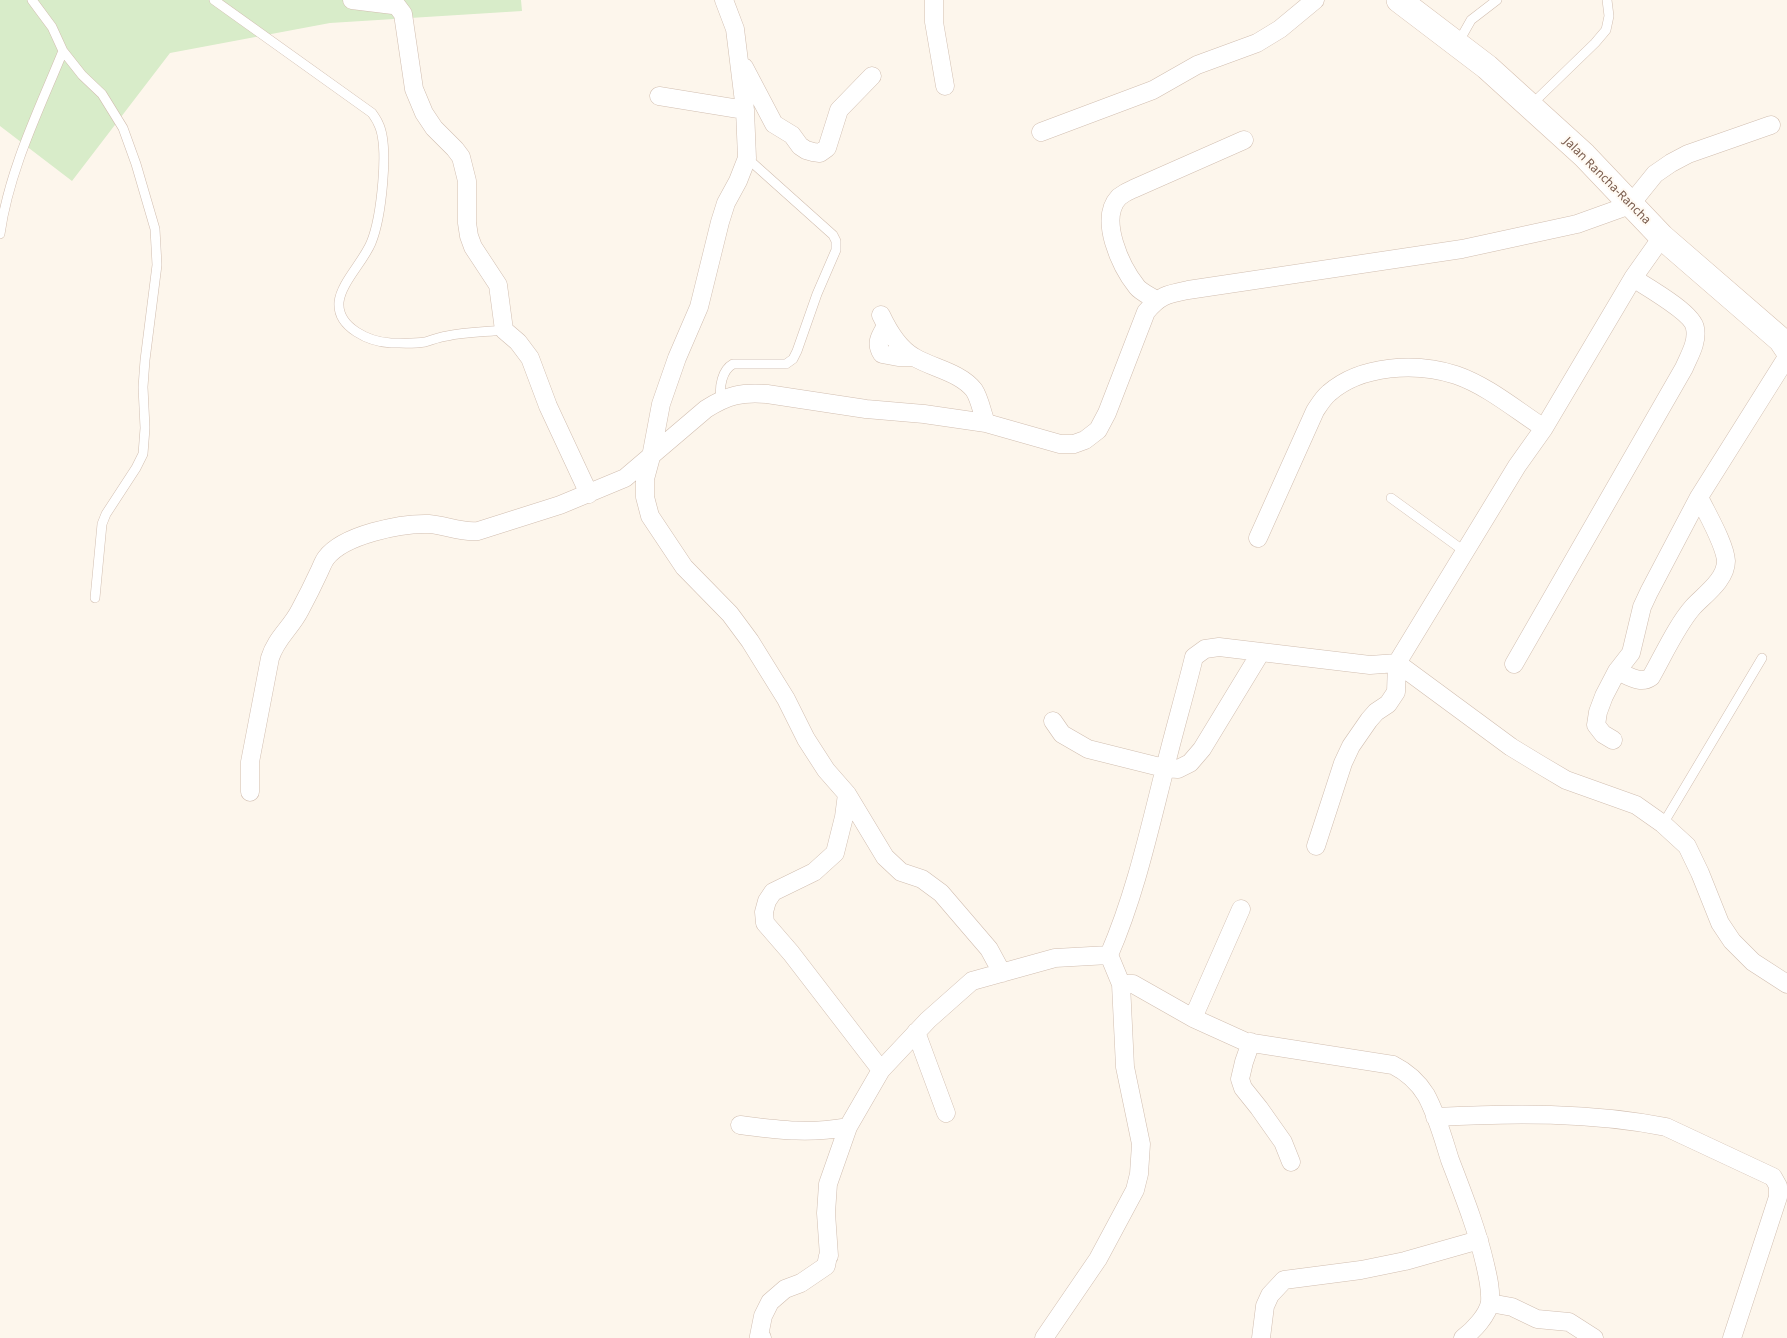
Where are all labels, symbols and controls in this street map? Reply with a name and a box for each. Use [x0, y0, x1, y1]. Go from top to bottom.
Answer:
street label: Jalan Rancha-Rancha [1560, 134, 1654, 228]

